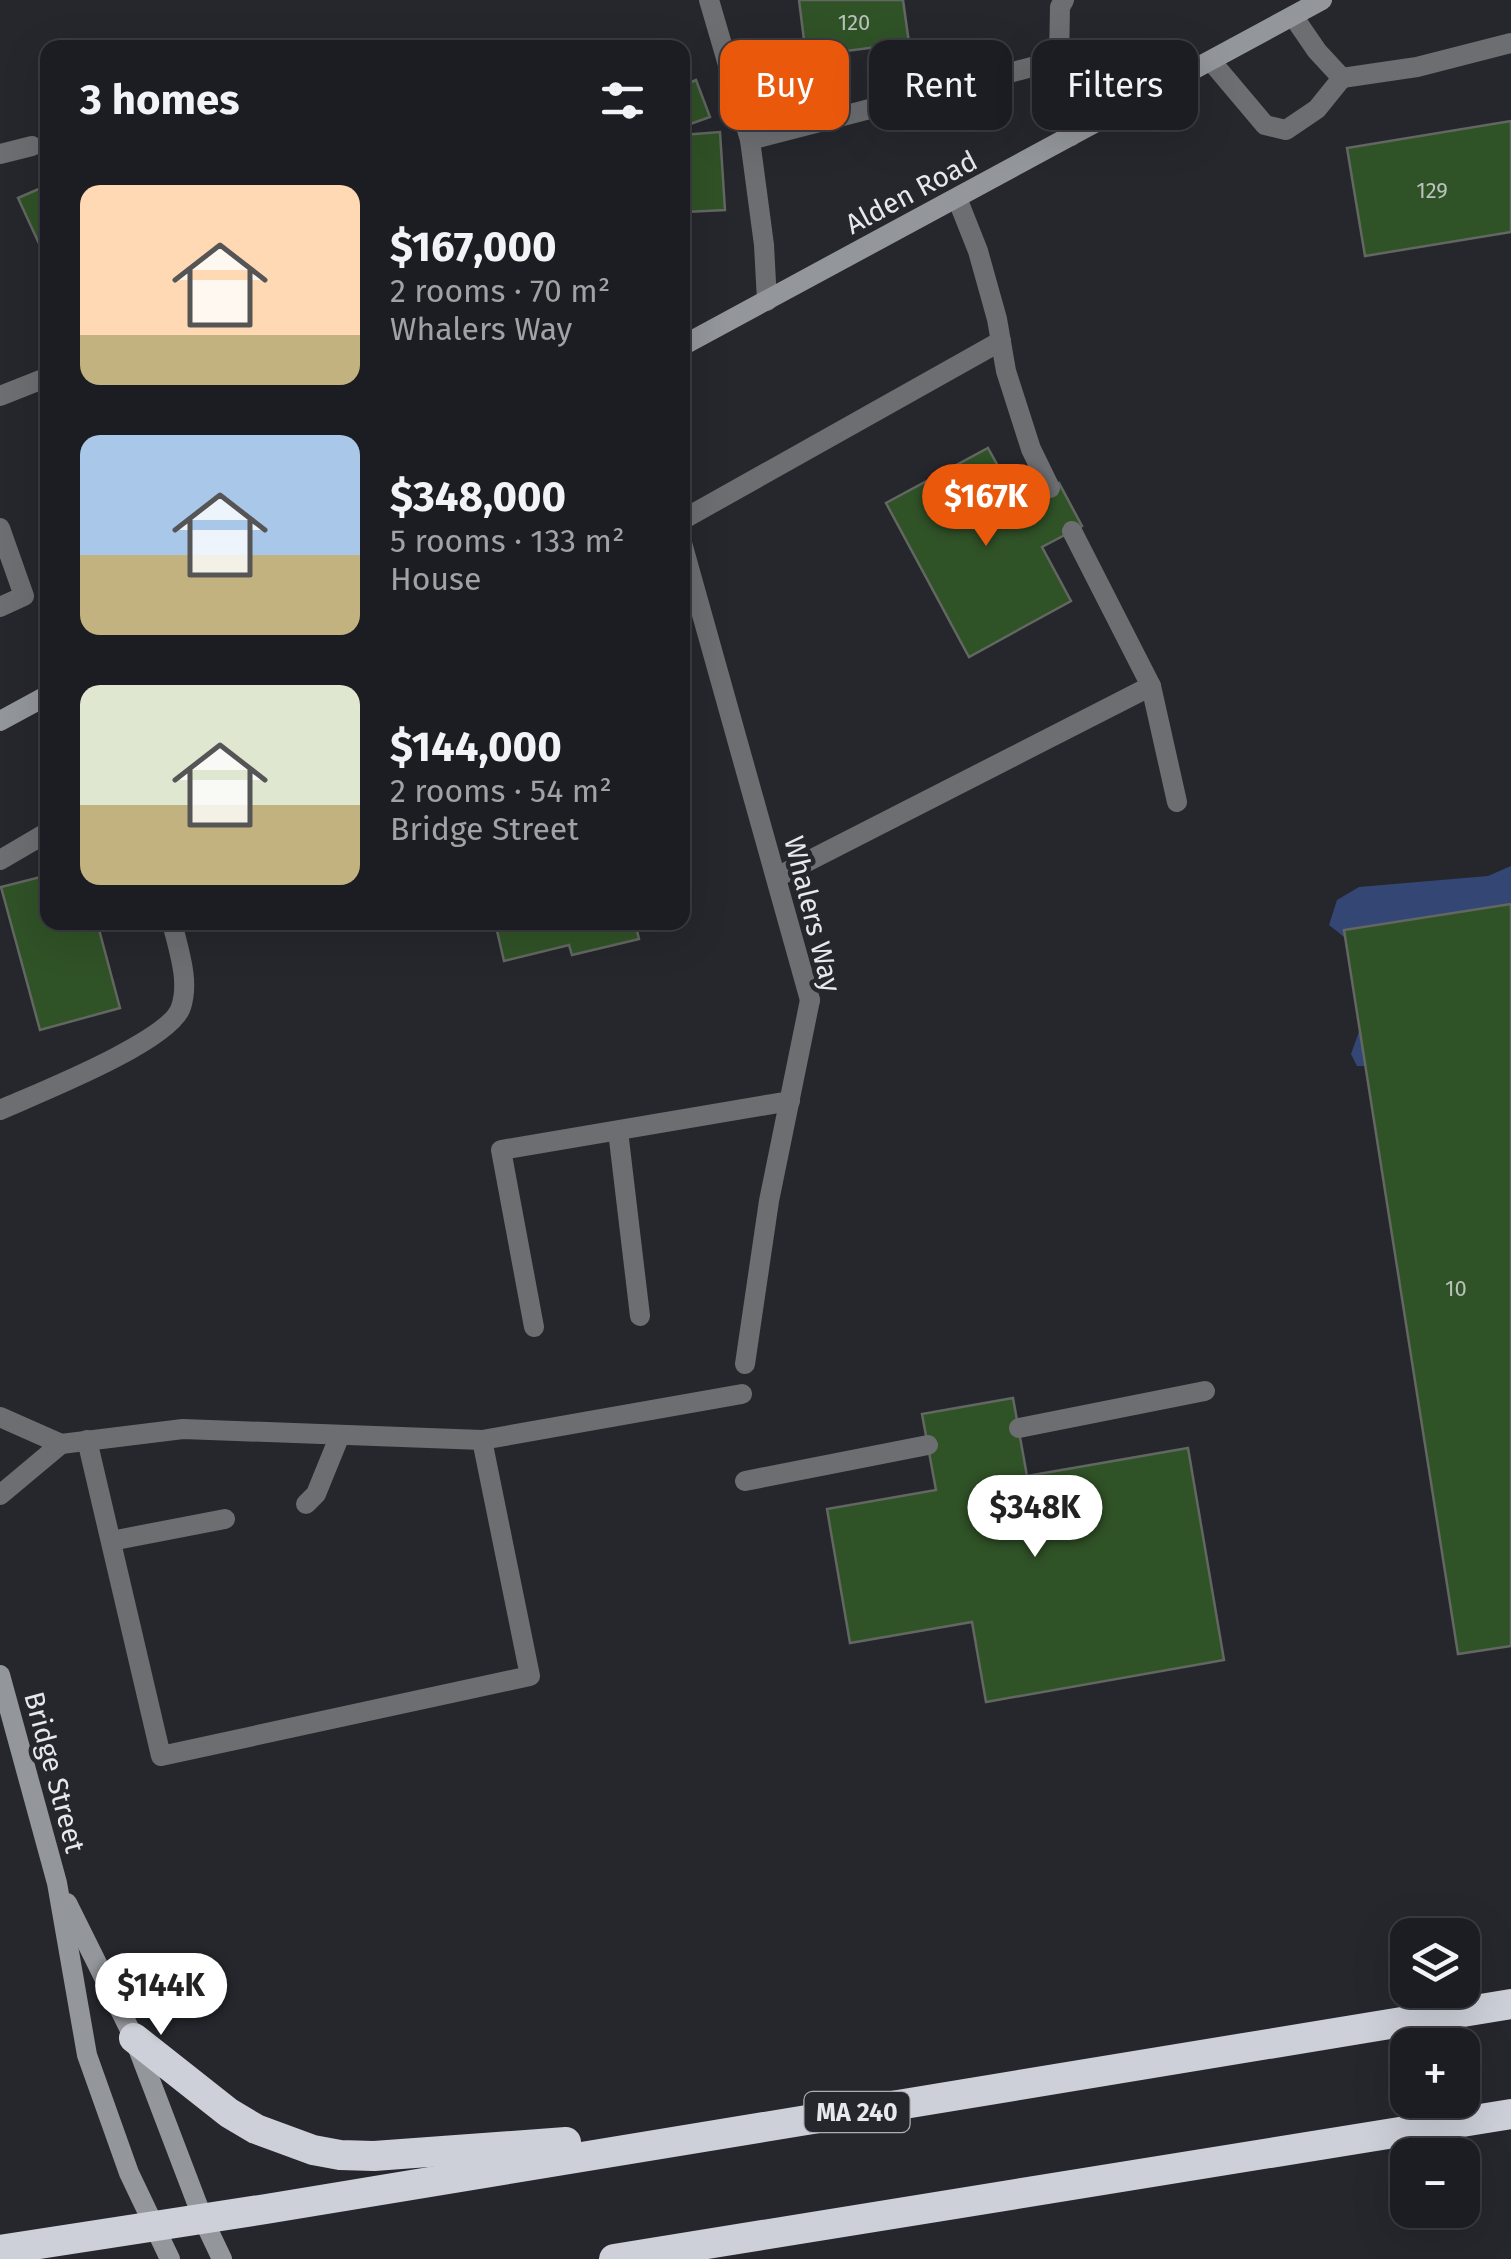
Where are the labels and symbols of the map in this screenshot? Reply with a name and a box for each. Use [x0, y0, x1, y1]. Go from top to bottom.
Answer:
house number: 120 [838, 9, 870, 36]
street label: Alden Road [840, 144, 983, 241]
house number: 129 [1416, 177, 1448, 204]
pin: $167K [916, 464, 1056, 549]
street label: Whalers Way [777, 833, 848, 996]
house number: 10 [1445, 1275, 1467, 1302]
pin: $348K [965, 1475, 1105, 1560]
street label: Bridge Street [17, 1688, 92, 1857]
pin: $144K [91, 1953, 231, 2038]
road number: MA 240 [804, 2092, 910, 2132]

